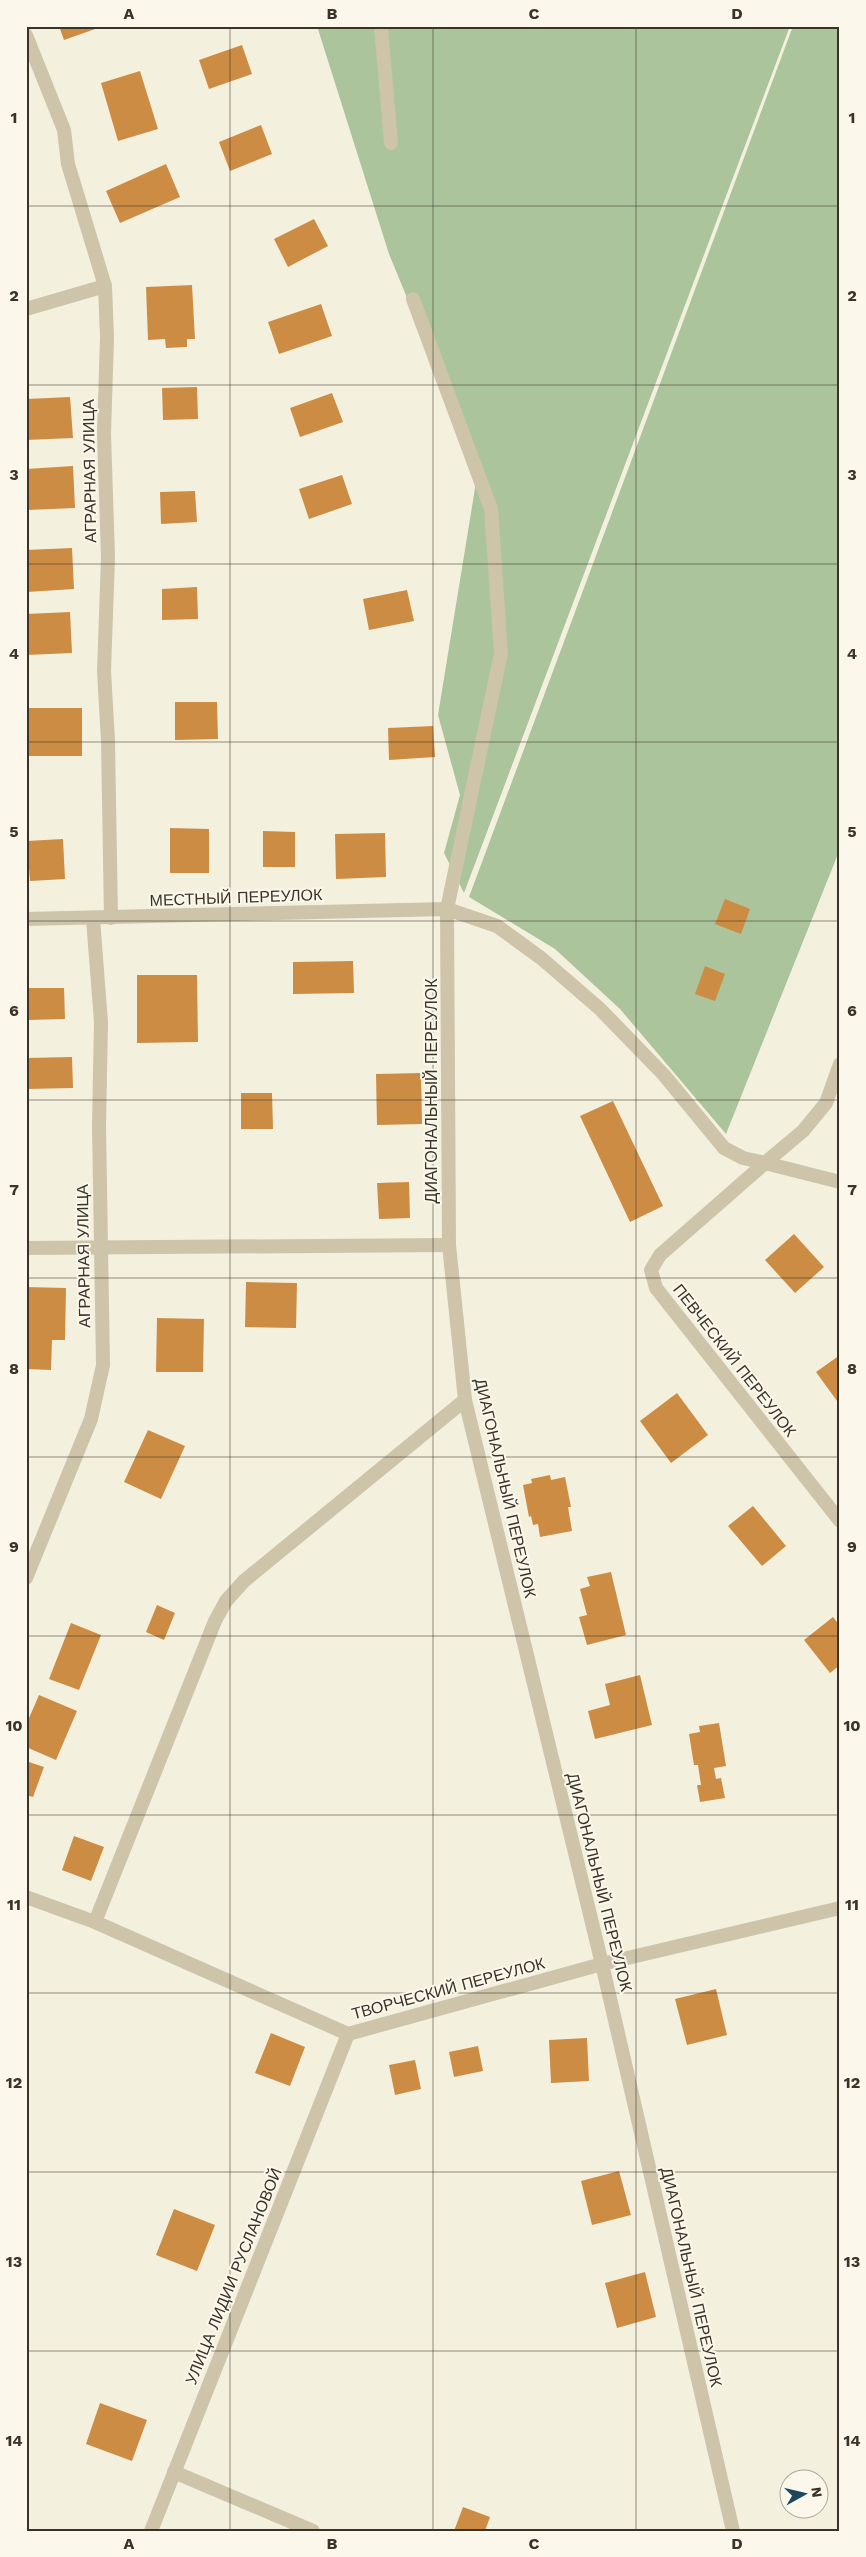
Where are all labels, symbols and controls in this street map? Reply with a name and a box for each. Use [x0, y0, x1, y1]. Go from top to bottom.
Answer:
text: A [124, 4, 135, 23]
text: B [327, 4, 338, 23]
text: C [529, 4, 540, 23]
text: D [731, 4, 743, 23]
text: 1 [11, 108, 17, 127]
text: 1 [849, 108, 855, 127]
text: 2 [9, 286, 19, 305]
text: 2 [847, 286, 857, 305]
street label: АГРАРНАЯ УЛИЦА [79, 399, 100, 543]
text: 3 [9, 465, 19, 484]
text: 3 [847, 465, 857, 484]
text: 4 [9, 644, 19, 663]
text: 4 [847, 644, 857, 663]
text: 5 [9, 822, 19, 841]
text: 5 [847, 822, 857, 841]
street label: МЕСТНЫЙ ПЕРЕУЛОК [149, 885, 323, 910]
street label: ДИАГОНАЛЬНЫЙ ПЕРЕУЛОК [422, 978, 441, 1203]
text: 6 [9, 1001, 19, 1020]
text: 6 [847, 1001, 857, 1020]
text: 7 [9, 1180, 19, 1199]
text: 7 [847, 1180, 857, 1199]
street label: АГРАРНАЯ УЛИЦА [73, 1184, 94, 1328]
street label: ПЕВЧЕСКИЙ ПЕРЕУЛОК [669, 1280, 800, 1441]
text: 8 [9, 1359, 19, 1378]
text: 8 [847, 1359, 857, 1378]
street label: ДИАГОНАЛЬНЫЙ ПЕРЕУЛОК [471, 1376, 540, 1600]
text: 9 [9, 1537, 19, 1556]
text: 9 [847, 1537, 857, 1556]
text: 10 [5, 1716, 23, 1735]
text: 10 [843, 1716, 861, 1735]
street label: ДИАГОНАЛЬНЫЙ ПЕРЕУЛОК [563, 1771, 636, 1994]
text: 11 [7, 1895, 21, 1914]
text: 11 [845, 1895, 859, 1914]
street label: ТВОРЧЕСКИЙ ПЕРЕУЛОК [350, 1953, 547, 2023]
text: 12 [6, 2073, 22, 2092]
text: 12 [844, 2073, 860, 2092]
street label: УЛИЦА ЛИДИИ РУСЛАНОВОЙ [181, 2165, 286, 2387]
street label: ДИАГОНАЛЬНЫЙ ПЕРЕУЛОК [657, 2165, 726, 2389]
text: 13 [6, 2252, 22, 2271]
text: 13 [844, 2252, 860, 2271]
text: 14 [5, 2431, 23, 2450]
text: 14 [843, 2431, 861, 2450]
north arrow [778, 2470, 828, 2520]
text: N [808, 2486, 826, 2498]
text: A [124, 2534, 135, 2553]
text: B [327, 2534, 338, 2553]
text: C [529, 2534, 540, 2553]
text: D [731, 2534, 743, 2553]

